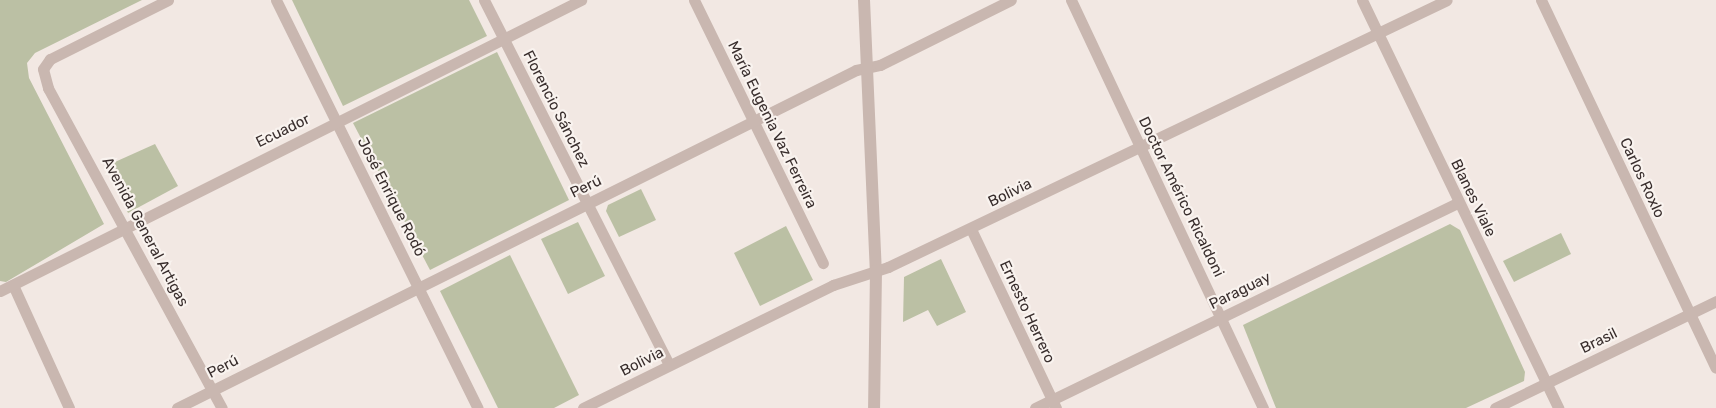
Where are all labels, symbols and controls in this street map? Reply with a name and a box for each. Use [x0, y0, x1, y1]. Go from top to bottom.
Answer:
street label: María Eugenia Vaz Ferreira [724, 38, 820, 212]
street label: Florencio Sánchez [519, 48, 593, 170]
street label: Ecuador [253, 110, 313, 152]
street label: Doctor Américo Ricaldoni [1134, 114, 1228, 280]
street label: José Enrique Rodó [353, 134, 429, 260]
street label: Carlos Roxlo [1616, 135, 1668, 221]
street label: Avenida General Artigas [98, 154, 192, 310]
street label: Blanes Viale [1446, 156, 1500, 240]
street label: Perú [567, 172, 605, 202]
street label: Bolivia [985, 175, 1035, 211]
street label: Ernesto Herrero [995, 258, 1059, 366]
street label: Paraguay [1206, 268, 1274, 314]
street label: Brasil [1578, 324, 1620, 358]
street label: Bolivia [617, 344, 667, 380]
street label: Perú [204, 352, 242, 382]

